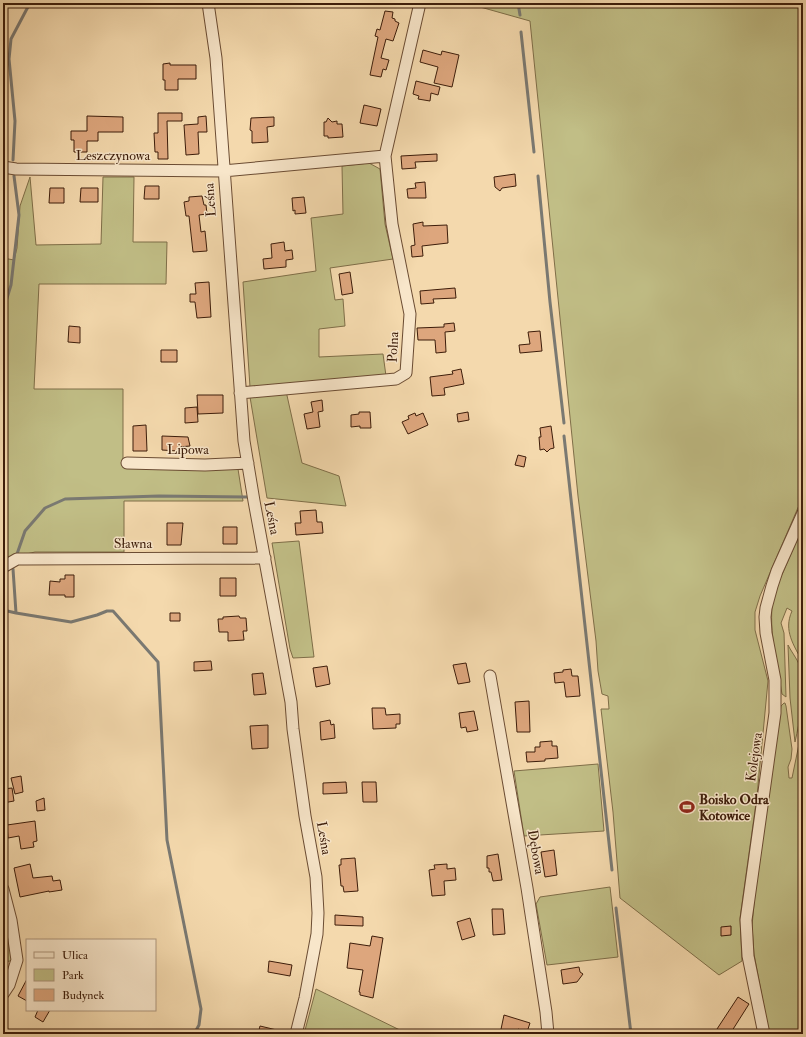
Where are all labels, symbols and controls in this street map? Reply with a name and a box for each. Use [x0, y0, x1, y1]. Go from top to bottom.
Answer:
street label: Leszczynowa [76, 147, 150, 165]
street label: Leśna [200, 182, 220, 217]
street label: Polna [384, 331, 402, 363]
street label: Lipowa [167, 441, 209, 459]
street label: Leśna [260, 500, 284, 536]
street label: Sławna [114, 535, 153, 552]
street label: Kolejowa [742, 731, 766, 783]
place label: Boisko Odra Kotowice [699, 791, 770, 824]
sports icon: Boisko Odra Kotowice [678, 798, 696, 816]
street label: Leśna [313, 820, 335, 856]
street label: Dębowa [524, 828, 548, 876]
legend [26, 939, 156, 1011]
text: Ulica [62, 948, 89, 963]
text: Park [62, 968, 84, 983]
text: Budynek [62, 988, 104, 1003]

